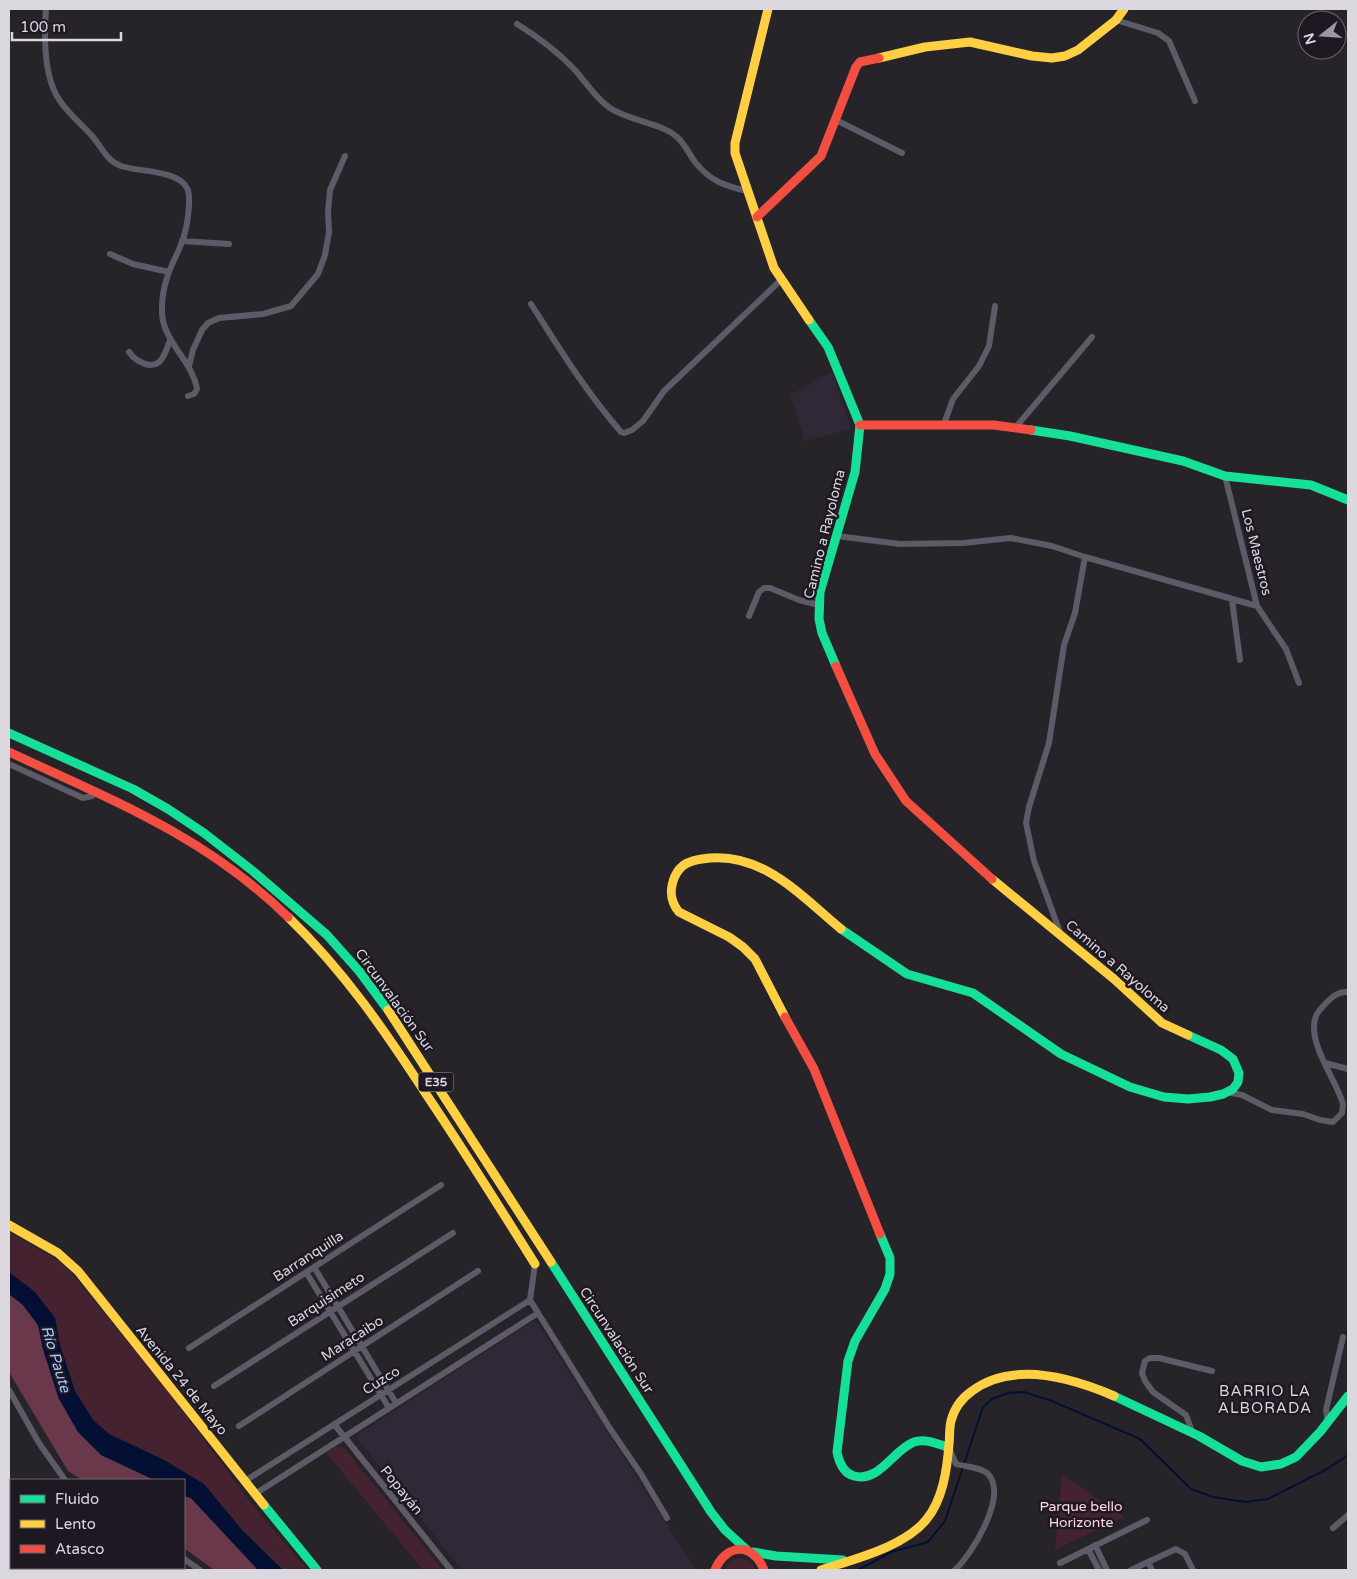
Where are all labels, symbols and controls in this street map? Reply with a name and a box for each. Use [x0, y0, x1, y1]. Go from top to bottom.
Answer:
scale bar [12, 10, 121, 42]
north arrow [1297, 10, 1347, 60]
text: 100 m [20, 18, 66, 36]
text: N [1300, 31, 1320, 47]
street label: Camino a Rayoloma [800, 468, 849, 600]
street label: Los Maestros [1238, 507, 1276, 597]
street label: Camino a Rayoloma [1062, 917, 1173, 1016]
street label: Circunvalación Sur [351, 945, 438, 1056]
road number: E35 [418, 1072, 454, 1092]
street label: Barranquilla [270, 1227, 347, 1285]
street label: Barquisimeto [285, 1268, 368, 1331]
street label: Circunvalación Sur [576, 1284, 658, 1397]
street label: Maracaibo [318, 1312, 387, 1365]
street label: Avenida 24 de Mayo [132, 1322, 231, 1439]
water label: Río Paute [37, 1323, 75, 1396]
street label: Cuzco [359, 1362, 403, 1398]
district label: BARRIO LA ALBORADA [1218, 1382, 1312, 1417]
street label: Popayán [377, 1462, 427, 1518]
legend [10, 1479, 185, 1569]
text: Fluido [55, 1490, 99, 1508]
park label: Parque bello Horizonte [1039, 1498, 1123, 1531]
text: Lento [55, 1515, 96, 1533]
text: Atasco [55, 1540, 104, 1558]

